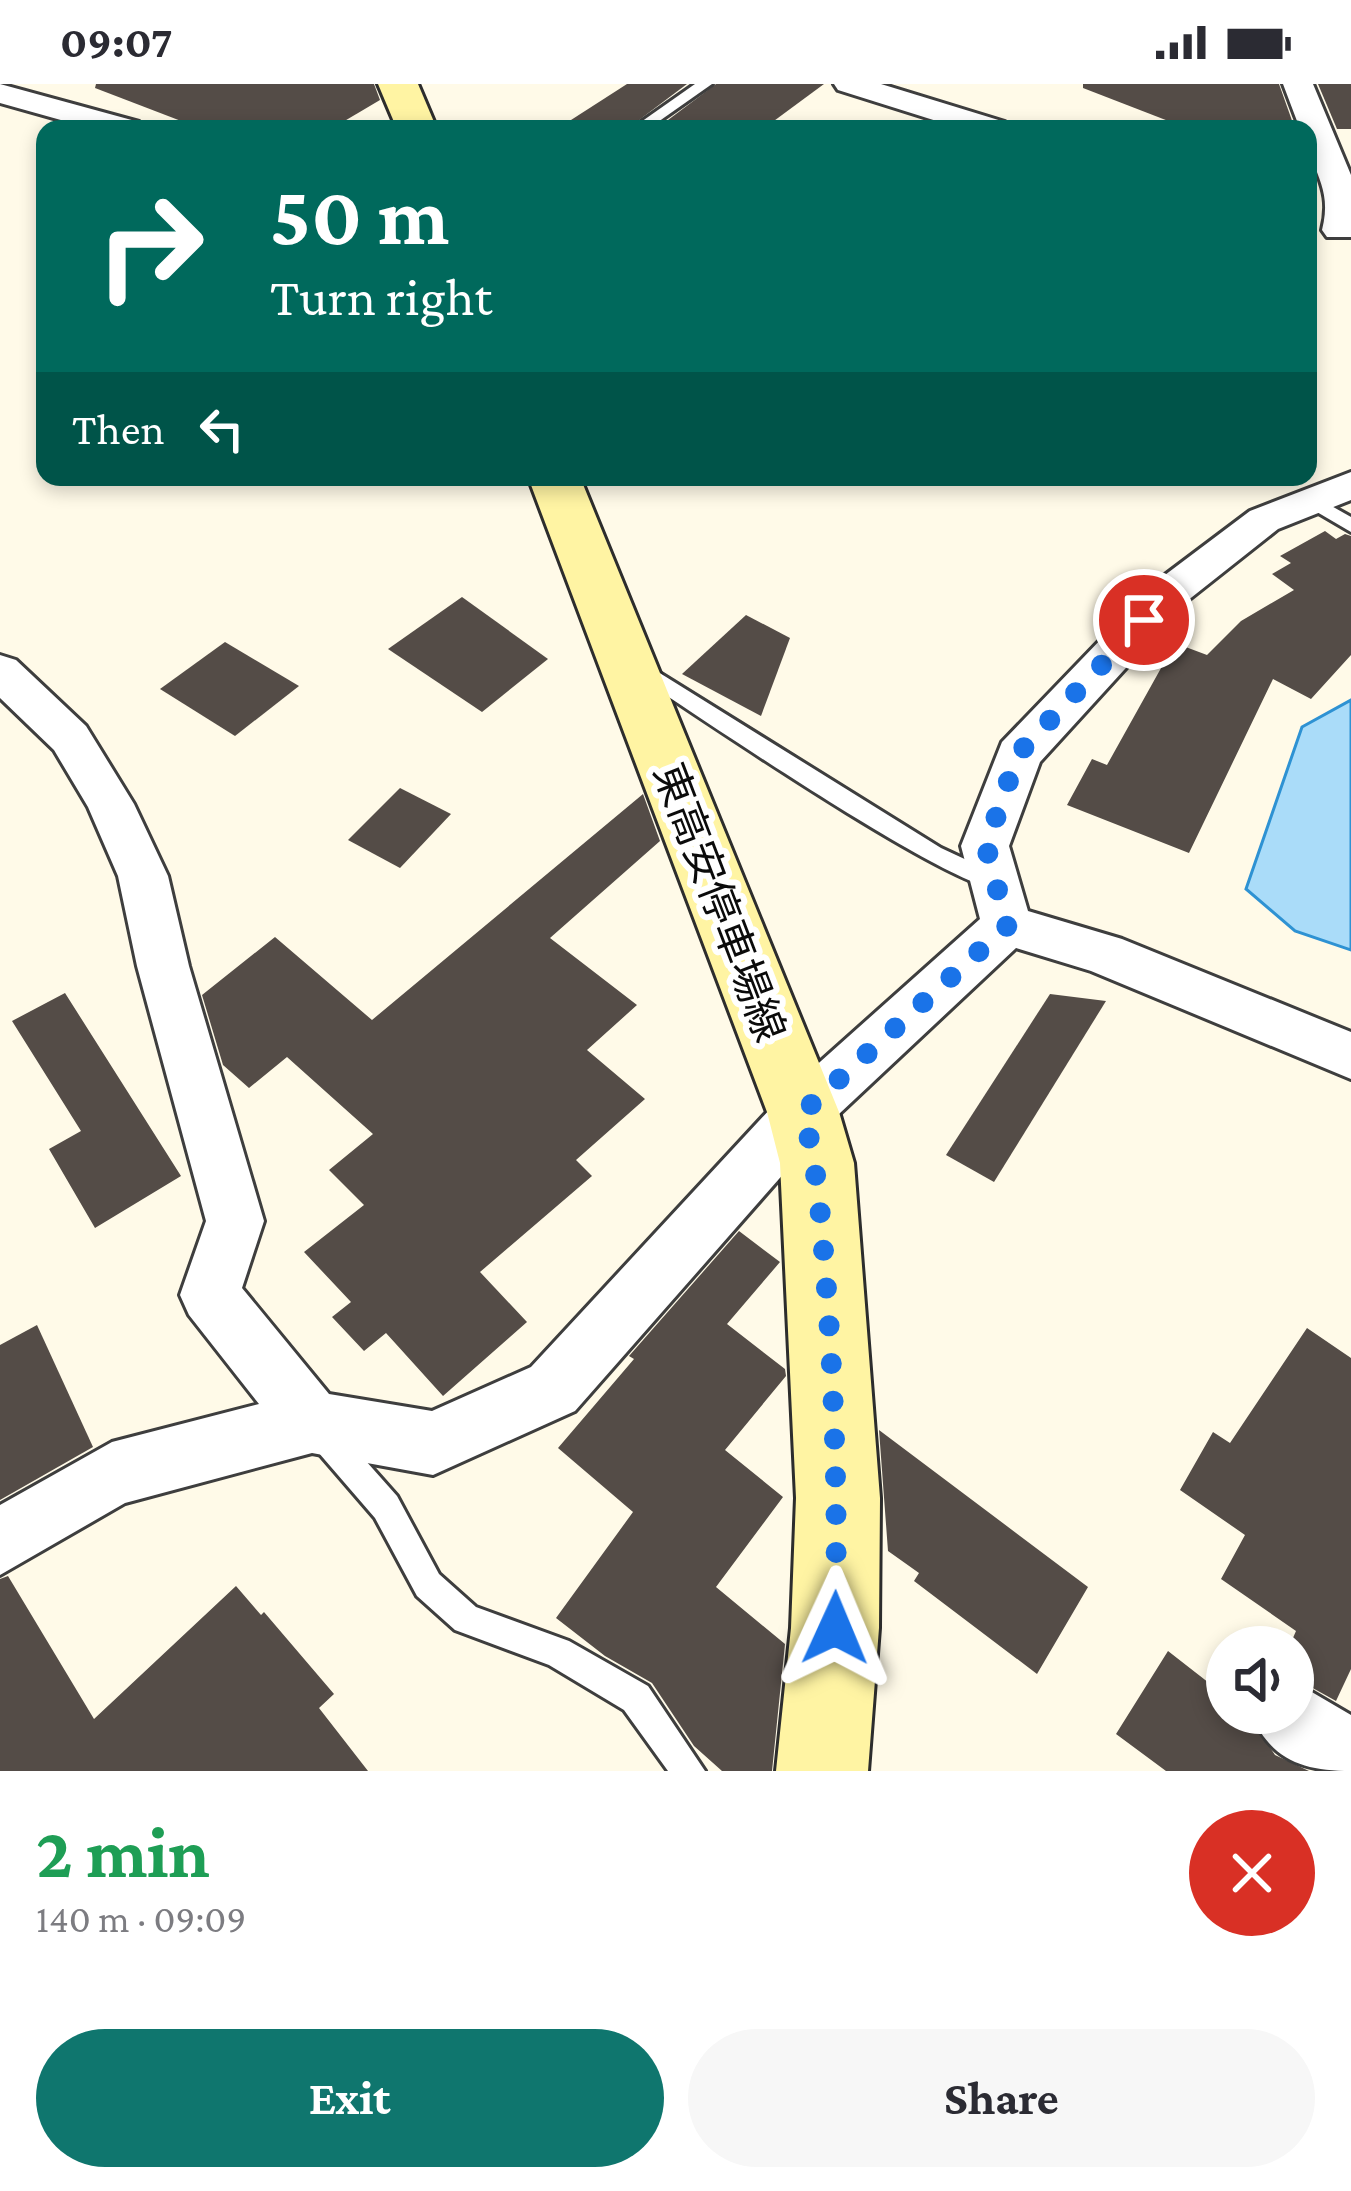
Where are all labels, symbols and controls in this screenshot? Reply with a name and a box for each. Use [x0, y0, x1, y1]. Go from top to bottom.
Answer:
text: 09:07 [60, 17, 172, 67]
icon: right [72, 168, 228, 324]
text: 50 m [270, 169, 449, 262]
text: Turn right [270, 267, 492, 327]
icon: left [189, 396, 255, 462]
text: Then [72, 404, 165, 454]
pin [1093, 569, 1195, 671]
icon: arrive [1111, 587, 1177, 653]
street label: 東高安停車場線 [645, 757, 794, 1048]
position arrow [772, 1565, 898, 1691]
map controls [1206, 1626, 1314, 1734]
button: sound [1206, 1626, 1314, 1734]
button: close [1189, 1810, 1315, 1936]
text: 2 min [36, 1812, 210, 1892]
text: 140 m · 09:09 [36, 1897, 246, 1940]
button: Exit [36, 2029, 664, 2167]
button: Share [688, 2029, 1315, 2167]

